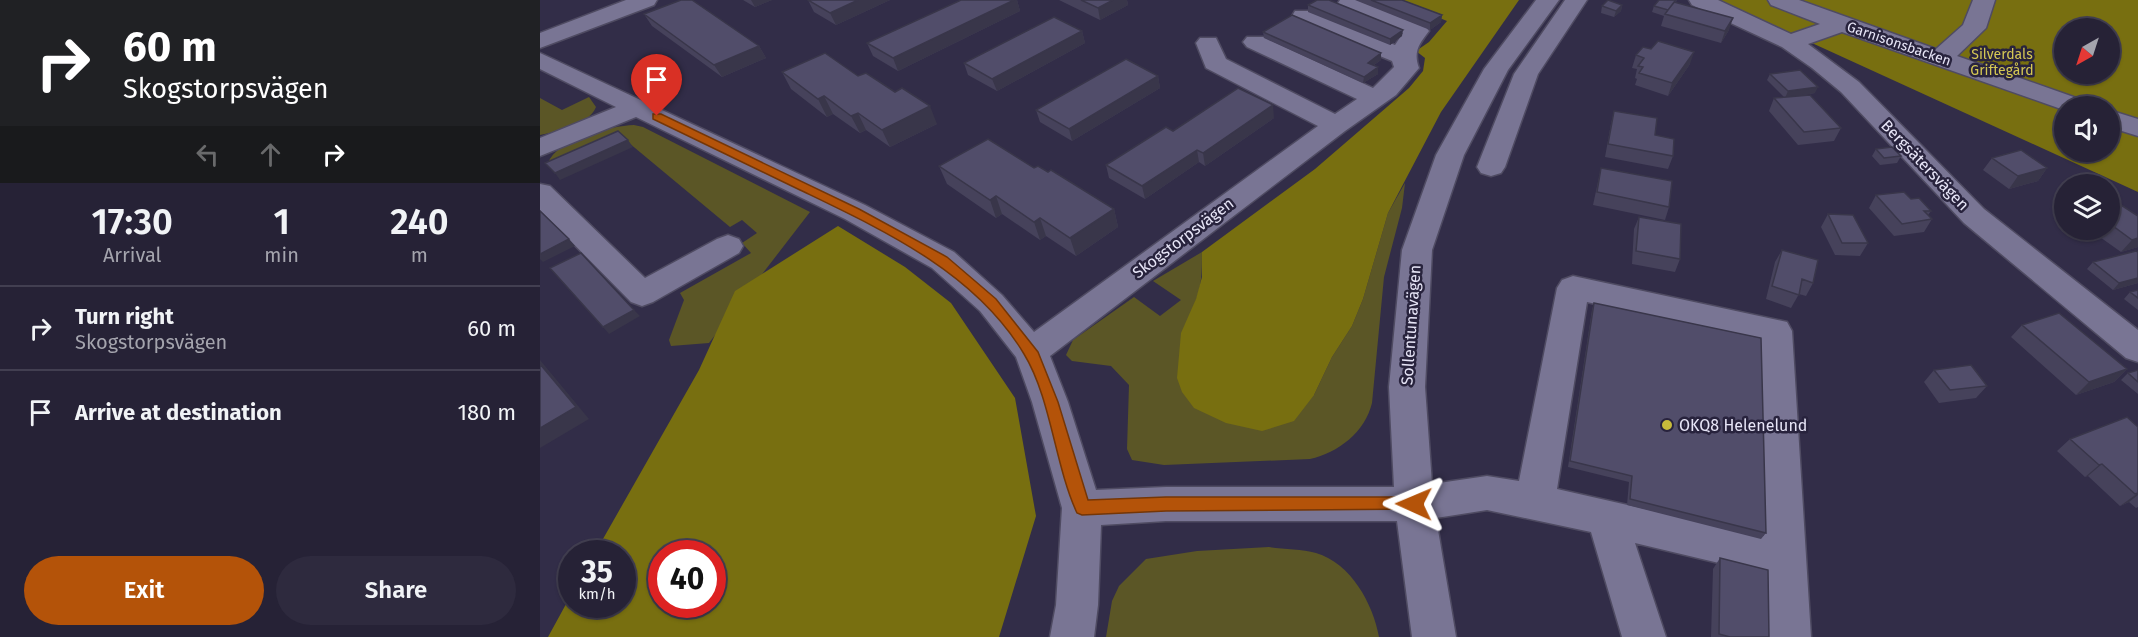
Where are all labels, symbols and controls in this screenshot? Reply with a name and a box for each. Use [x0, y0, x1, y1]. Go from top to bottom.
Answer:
street label: Garnisonsbacken [1845, 18, 1953, 70]
north arrow [2054, 18, 2120, 84]
map controls [2054, 18, 2120, 240]
text: 60 m [123, 22, 217, 72]
icon: right [24, 24, 102, 102]
park label: Silverdals Griftegård [1970, 46, 2034, 79]
pin [631, 54, 682, 116]
icon: arrive [640, 63, 673, 96]
text: Skogstorpsvägen [123, 73, 329, 105]
button: sound [2054, 96, 2120, 162]
street label: Bergsätersvägen [1877, 116, 1973, 214]
icon: left [191, 138, 224, 171]
icon: ahead [254, 138, 287, 171]
icon: right [317, 138, 350, 171]
button: layers [2054, 174, 2120, 240]
street label: Skogstorpsvägen [1129, 194, 1237, 282]
text: 17:30 [91, 200, 173, 244]
text: 1 [273, 200, 290, 244]
text: 240 [390, 200, 449, 244]
text: Arrival [103, 243, 161, 267]
text: min [264, 243, 299, 267]
text: m [411, 243, 428, 267]
street label: Sollentunavägen [1397, 264, 1425, 386]
text: Turn right [75, 303, 174, 330]
icon: right [24, 312, 57, 345]
text: 60 m [467, 315, 516, 342]
text: Skogstorpsvägen [75, 330, 227, 354]
icon: arrive [24, 396, 57, 429]
text: Arrive at destination [75, 399, 282, 426]
text: 180 m [457, 399, 516, 426]
place label: OKQ8 Helenelund [1679, 416, 1807, 435]
marker: OKQ8 Helenelund [1660, 418, 1674, 432]
position arrow [1382, 472, 1446, 536]
speed limit sign: 40 [648, 540, 726, 618]
text: 35 [581, 554, 613, 590]
button: Exit [24, 556, 264, 625]
button: Share [276, 556, 516, 625]
text: km/h [578, 585, 616, 603]

